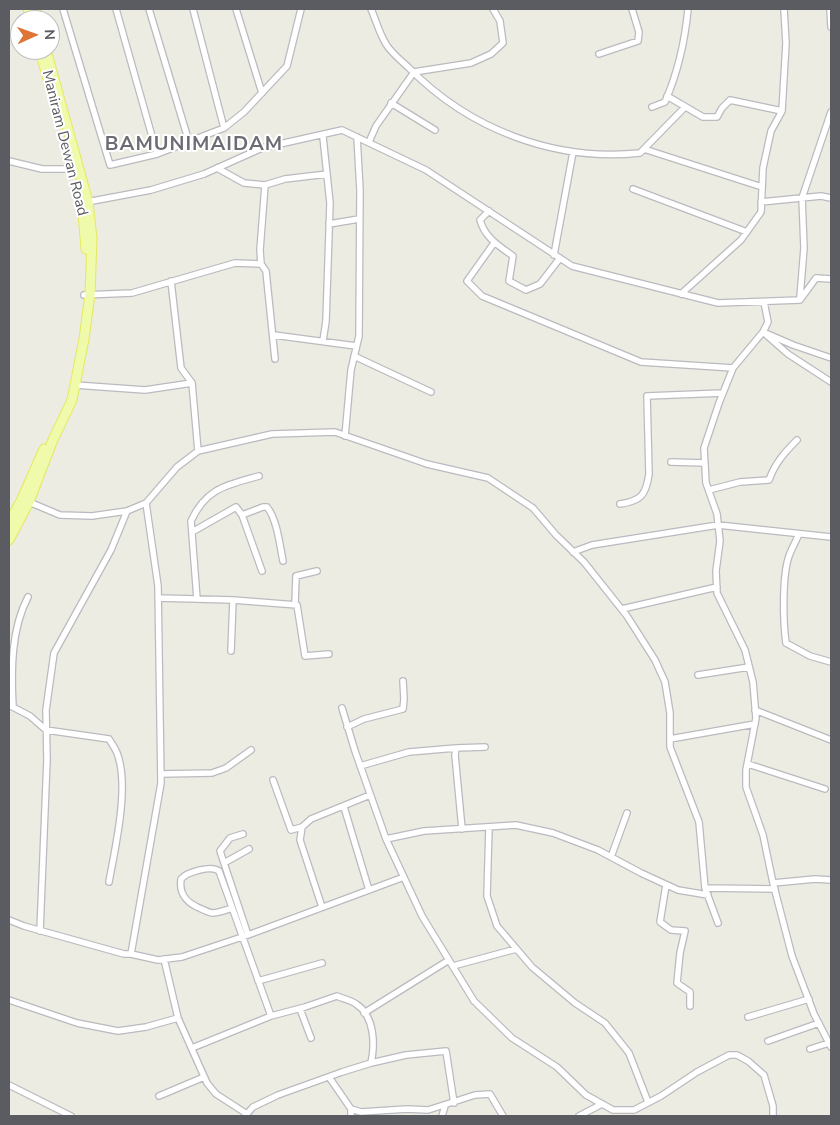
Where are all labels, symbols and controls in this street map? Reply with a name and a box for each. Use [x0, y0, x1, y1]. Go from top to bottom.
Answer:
north arrow [10, 10, 60, 60]
text: N [40, 29, 59, 40]
street label: Maniram Dewan Road [37, 68, 91, 218]
district label: BAMUNIMAIDAM [103, 133, 285, 157]

